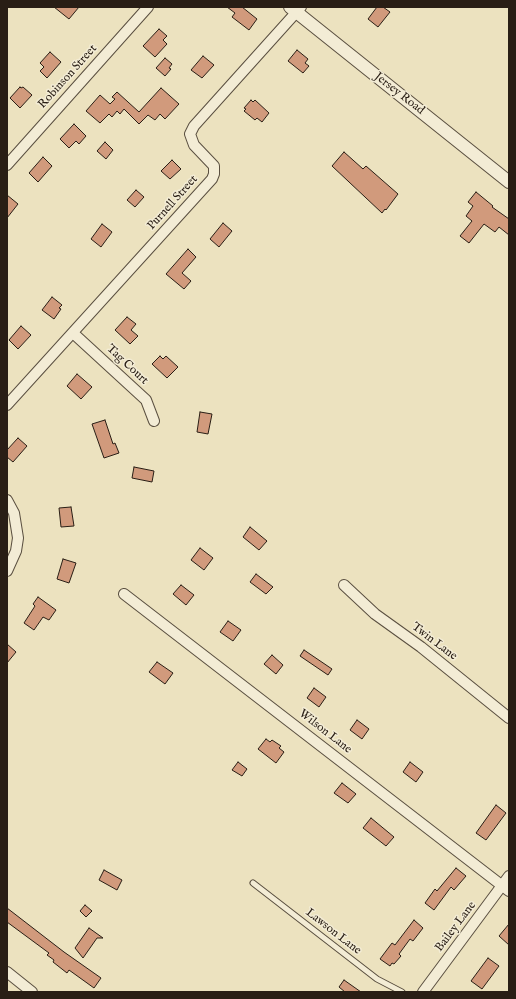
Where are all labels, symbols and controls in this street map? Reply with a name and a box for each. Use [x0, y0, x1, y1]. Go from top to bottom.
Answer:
street label: Robinson Street [36, 42, 100, 112]
street label: Jersey Road [371, 70, 427, 118]
street label: Purnell Street [145, 173, 201, 233]
street label: Tag Court [103, 342, 151, 388]
street label: Twin Lane [408, 620, 460, 664]
street label: Wilson Lane [296, 707, 354, 757]
street label: Bailey Lane [432, 899, 480, 955]
street label: Lawson Lane [302, 906, 364, 958]

